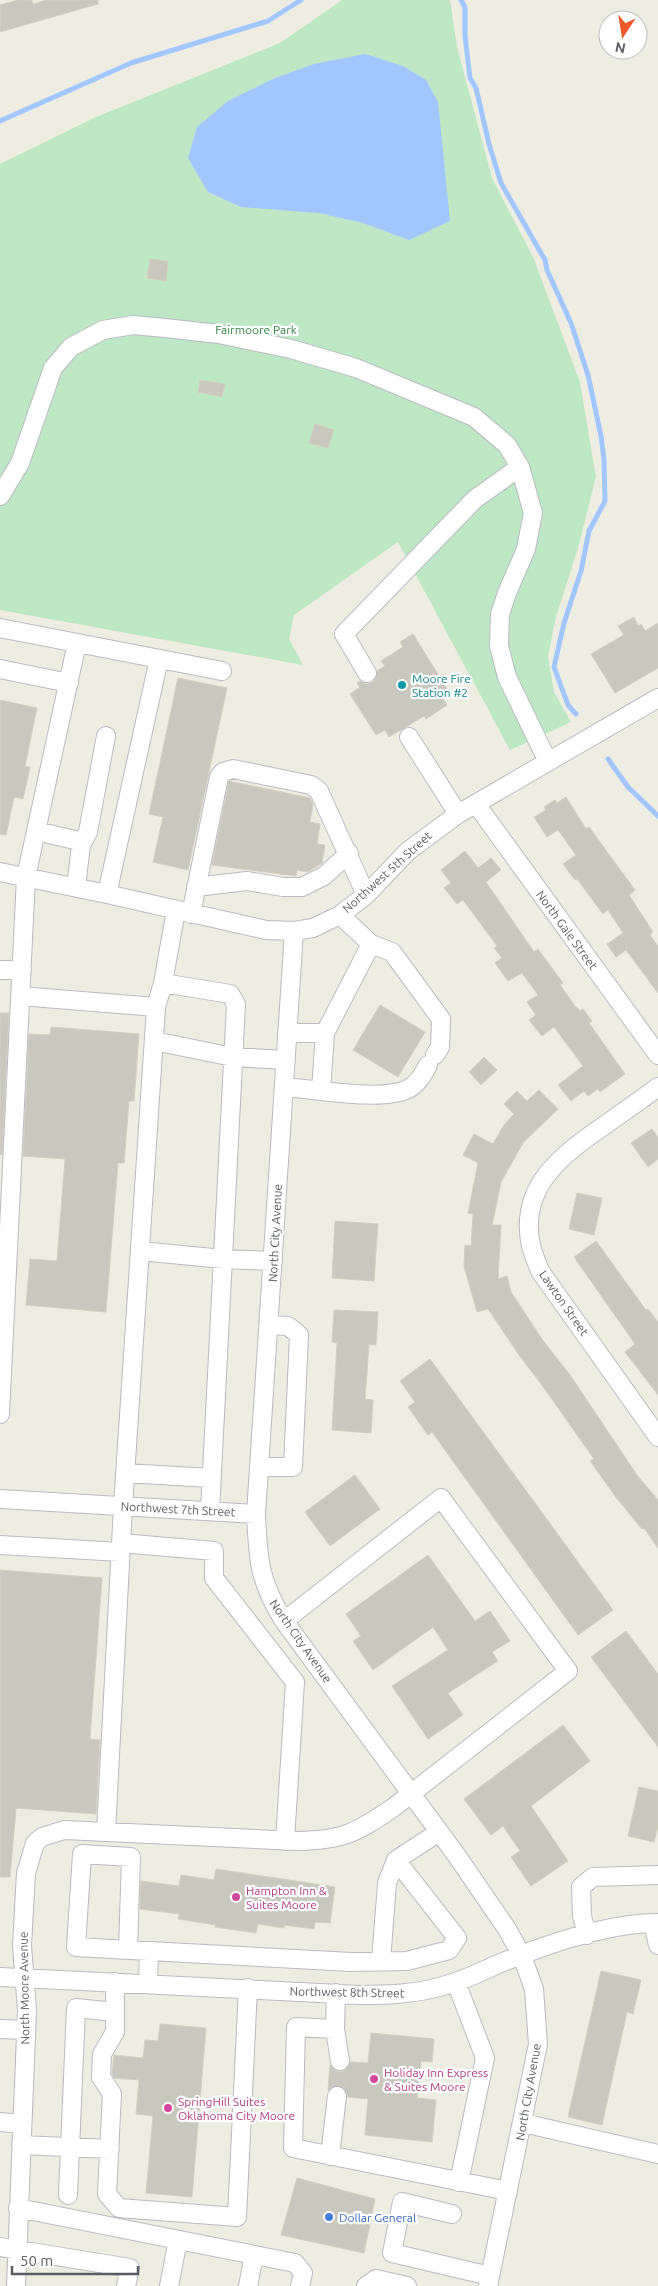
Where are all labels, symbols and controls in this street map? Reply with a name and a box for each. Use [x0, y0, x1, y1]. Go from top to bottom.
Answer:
north arrow [598, 10, 648, 60]
text: N [614, 39, 627, 57]
park label: Fairmoore Park [215, 323, 297, 336]
place label: Moore Fire Station #2 [412, 672, 471, 699]
marker: Moore Fire Station #2 [396, 679, 408, 691]
street label: Northwest 5th Street [340, 829, 434, 915]
street label: North Gale Street [534, 888, 600, 972]
street label: North City Avenue [266, 1184, 284, 1282]
street label: Lawton Street [537, 1268, 591, 1338]
street label: Northwest 7th Street [120, 1500, 236, 1519]
street label: North City Avenue [267, 1597, 335, 1685]
place label: Hampton Inn & Suites Moore [246, 1884, 327, 1911]
marker: Hampton Inn & Suites Moore [230, 1891, 242, 1903]
street label: North Moore Avenue [17, 1931, 31, 2045]
street label: Northwest 8th Street [289, 1984, 405, 2000]
street label: North City Avenue [513, 2042, 543, 2142]
place label: Holiday Inn Express & Suites Moore [384, 2066, 488, 2093]
marker: Holiday Inn Express & Suites Moore [368, 2073, 380, 2085]
place label: SpringHill Suites Oklahoma City Moore [178, 2095, 295, 2122]
marker: SpringHill Suites Oklahoma City Moore [162, 2102, 174, 2114]
marker: Dollar General [323, 2211, 335, 2223]
place label: Dollar General [339, 2211, 416, 2224]
scale bar [12, 2244, 139, 2276]
text: 50 m [20, 2252, 53, 2269]

